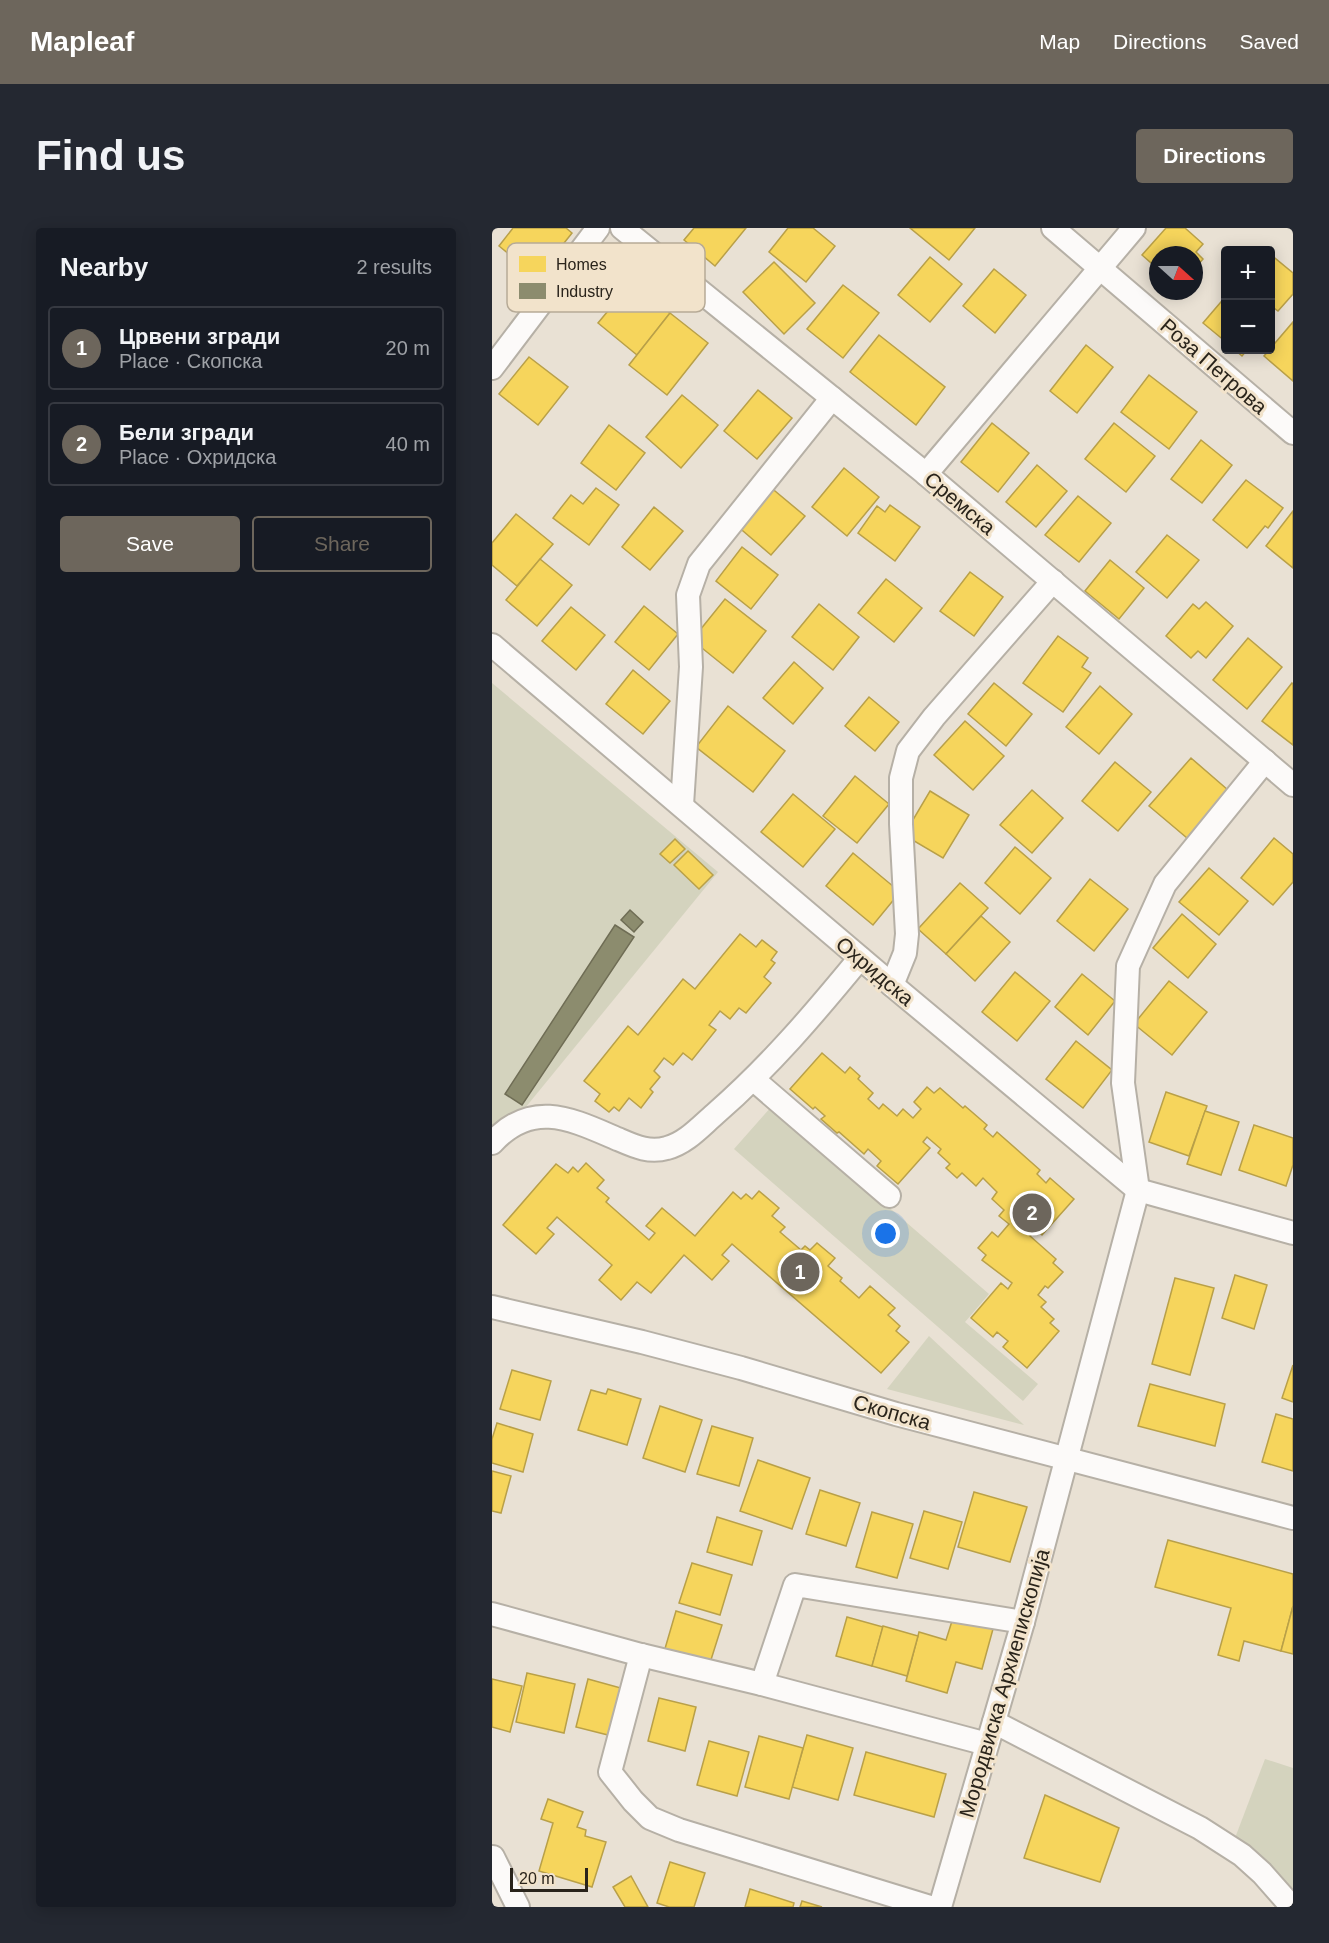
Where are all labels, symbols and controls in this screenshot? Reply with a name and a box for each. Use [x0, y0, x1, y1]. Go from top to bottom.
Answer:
text: Mapleaf [30, 26, 134, 57]
text: Map [1039, 30, 1080, 53]
text: Directions [1113, 30, 1206, 53]
text: Saved [1239, 30, 1299, 53]
button: Directions [1136, 129, 1293, 183]
text: Find us [36, 132, 185, 179]
legend [507, 243, 705, 312]
north arrow [1149, 246, 1203, 300]
map controls [1221, 246, 1275, 354]
button: + [1221, 246, 1275, 300]
text: Nearby [60, 252, 148, 282]
text: 2 results [356, 256, 432, 278]
text: Homes [556, 256, 607, 273]
text: Industry [556, 283, 613, 300]
button: − [1221, 300, 1275, 354]
street label: Роза Петрова [1156, 314, 1272, 419]
text: Црвени згради [119, 324, 280, 349]
text: 1 [76, 337, 87, 359]
text: 20 m [386, 337, 430, 359]
text: Place · Скопска [119, 350, 263, 372]
text: Бели згради [119, 420, 254, 445]
text: 2 [76, 433, 87, 455]
text: 40 m [386, 433, 430, 455]
text: Place · Охридска [119, 446, 276, 468]
street label: Сремска [920, 467, 1000, 539]
button: Save [60, 516, 240, 572]
button: Share [252, 516, 432, 572]
street label: Охридска [832, 932, 919, 1010]
pin: 2 [1012, 1190, 1052, 1236]
your location [871, 1219, 900, 1248]
pin: 1 [780, 1250, 820, 1294]
street label: Скопска [851, 1390, 934, 1434]
street label: Мородвиска Архиепископија [955, 1546, 1054, 1820]
scale bar [510, 1865, 588, 1892]
text: 20 m [519, 1870, 555, 1887]

